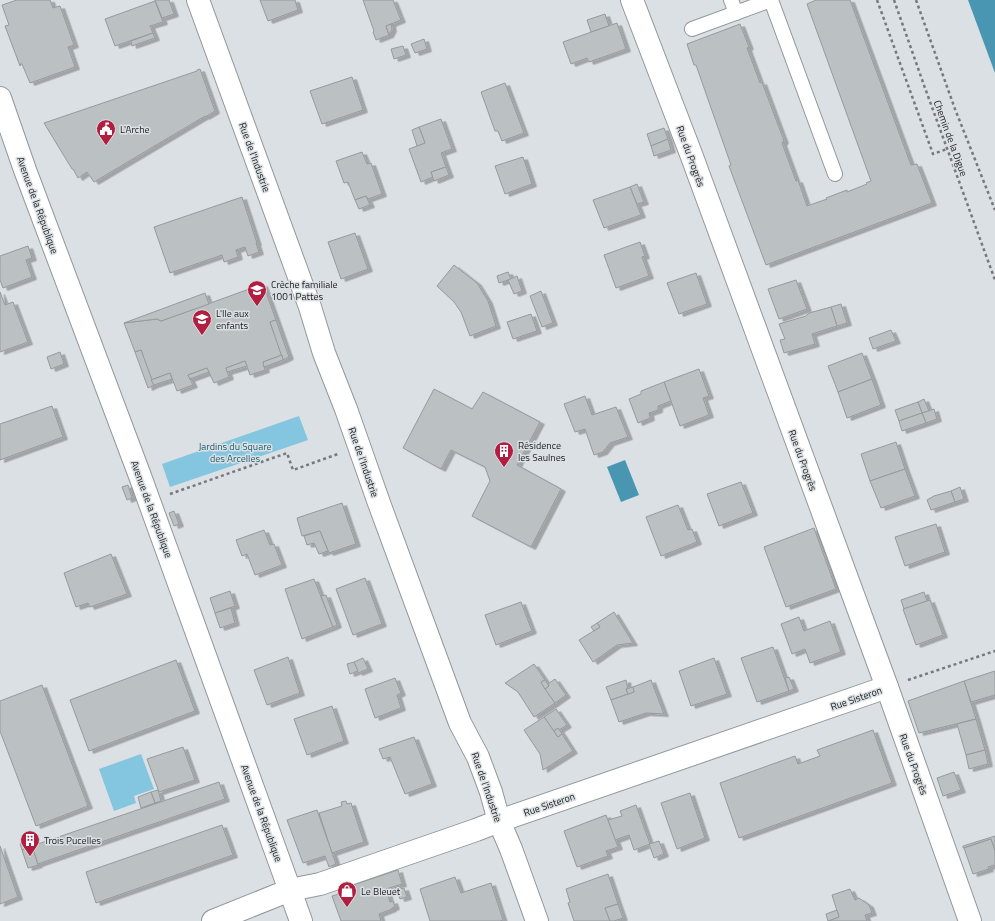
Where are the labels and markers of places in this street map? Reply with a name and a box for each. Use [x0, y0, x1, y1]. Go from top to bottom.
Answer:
public building icon: L'Arche [95, 118, 117, 146]
place label: L'Arche [120, 122, 150, 137]
place label: Crèche familiale 1001 Pattes [271, 277, 338, 304]
school or university icon: Crèche familiale 1001 Pattes [246, 279, 268, 307]
place label: L'Ile aux enfants [216, 306, 249, 333]
school or university icon: L'Ile aux enfants [191, 308, 213, 336]
place label: Résidence les Saulnes [518, 438, 566, 465]
building icon: Résidence les Saulnes [493, 440, 515, 468]
building icon: Trois Pucelles [19, 829, 41, 857]
place label: Trois Pucelles [44, 833, 101, 848]
shop icon: Le Bleuet [336, 880, 358, 908]
place label: Le Bleuet [361, 884, 401, 899]

